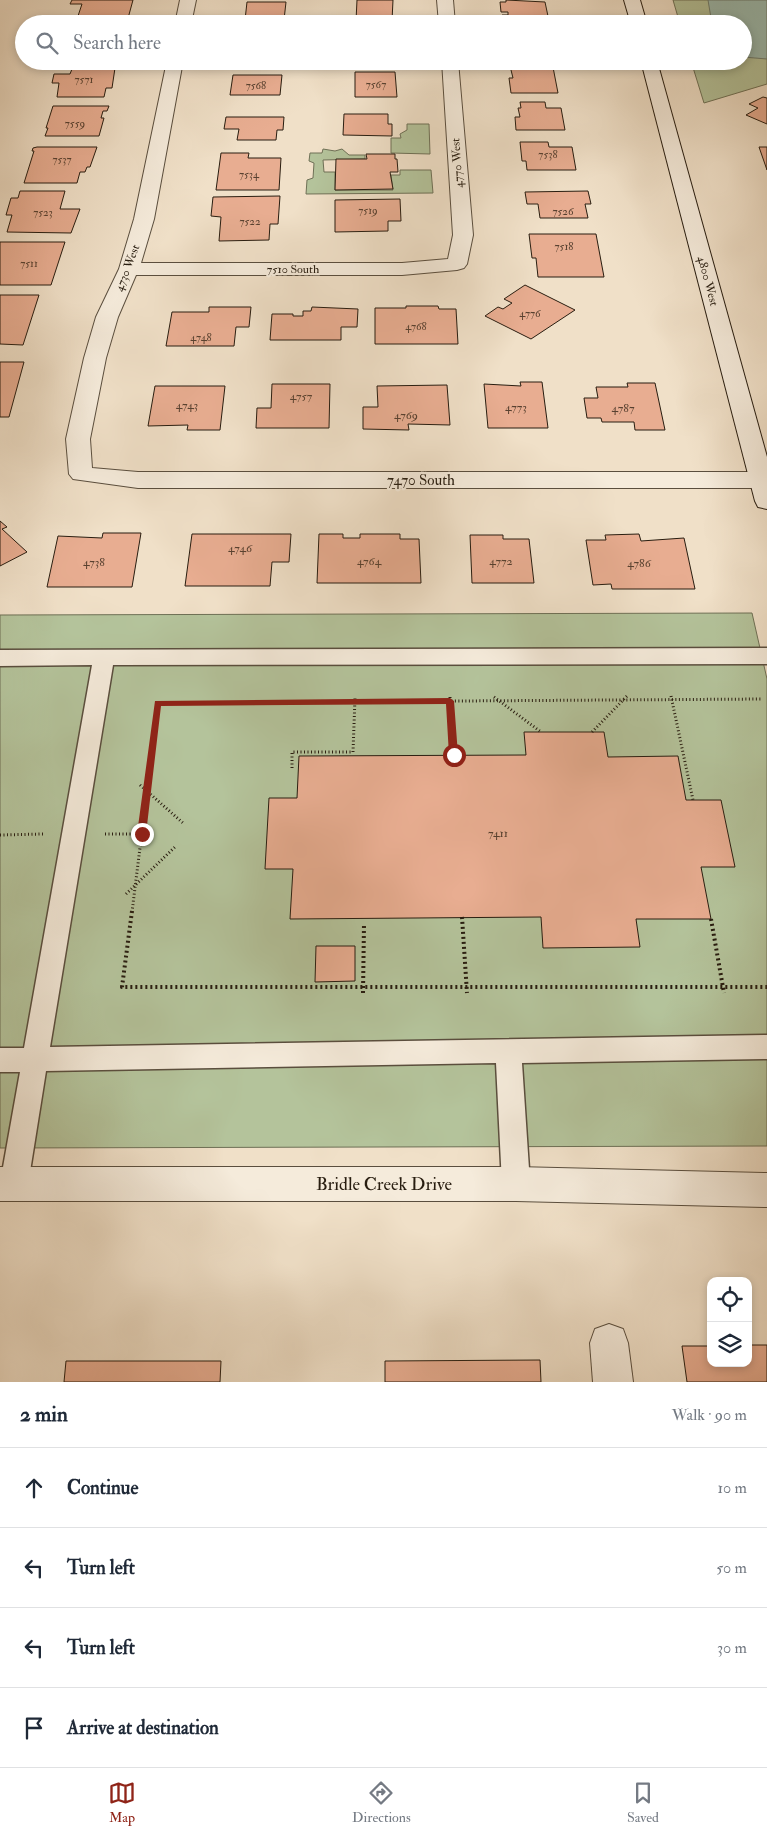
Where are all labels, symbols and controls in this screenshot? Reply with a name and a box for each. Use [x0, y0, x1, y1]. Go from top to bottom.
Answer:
search box [15, 15, 752, 70]
icon: search [33, 29, 61, 57]
text: Search here [73, 31, 161, 55]
house number: 7571 [75, 73, 94, 86]
house number: 7567 [366, 78, 386, 91]
house number: 7568 [246, 79, 266, 92]
house number: 7559 [65, 117, 85, 130]
street label: 4770 West [448, 137, 467, 188]
house number: 7538 [538, 148, 558, 161]
house number: 7537 [52, 153, 72, 166]
house number: 7534 [239, 168, 260, 181]
house number: 7519 [358, 204, 378, 217]
house number: 7526 [553, 205, 575, 218]
house number: 7523 [33, 206, 53, 219]
house number: 7522 [240, 215, 261, 228]
house number: 7518 [555, 240, 573, 253]
street label: 4730 West [112, 242, 143, 294]
street label: 4800 West [694, 255, 721, 308]
house number: 7511 [20, 257, 38, 270]
street label: 7510 South [267, 262, 320, 277]
house number: 4776 [519, 307, 542, 320]
house number: 4768 [405, 320, 427, 333]
house number: 4748 [190, 331, 212, 344]
house number: 4757 [290, 389, 313, 404]
house number: 4743 [176, 398, 198, 413]
house number: 4773 [505, 400, 527, 415]
house number: 4787 [612, 401, 635, 416]
house number: 4769 [394, 408, 418, 423]
street label: 7470 South [387, 471, 455, 490]
house number: 4746 [228, 541, 253, 556]
house number: 4764 [357, 554, 382, 569]
house number: 4772 [489, 554, 513, 569]
house number: 4738 [83, 555, 105, 570]
house number: 4786 [627, 556, 652, 571]
route start [443, 744, 466, 767]
route end [131, 823, 154, 846]
house number: 7411 [488, 826, 508, 841]
street label: Bridle Creek Drive [316, 1173, 453, 1196]
map controls [707, 1277, 752, 1367]
button: locate [707, 1277, 752, 1322]
button: layers [707, 1322, 752, 1367]
text: 2 min [20, 1401, 68, 1428]
text: Walk · 90 m [672, 1405, 747, 1425]
icon: ahead [20, 1474, 48, 1502]
text: Continue [67, 1476, 138, 1500]
text: 10 m [717, 1478, 747, 1498]
icon: left [20, 1554, 48, 1582]
text: Turn left [67, 1556, 135, 1580]
text: 50 m [716, 1558, 747, 1578]
icon: left [20, 1634, 48, 1662]
text: Turn left [67, 1636, 135, 1660]
text: 30 m [717, 1638, 747, 1658]
icon: arrive [20, 1714, 48, 1742]
text: Arrive at destination [67, 1716, 219, 1740]
tab: Map [108, 1779, 136, 1826]
tab: Directions [352, 1779, 411, 1826]
tab: Saved [627, 1779, 659, 1826]

